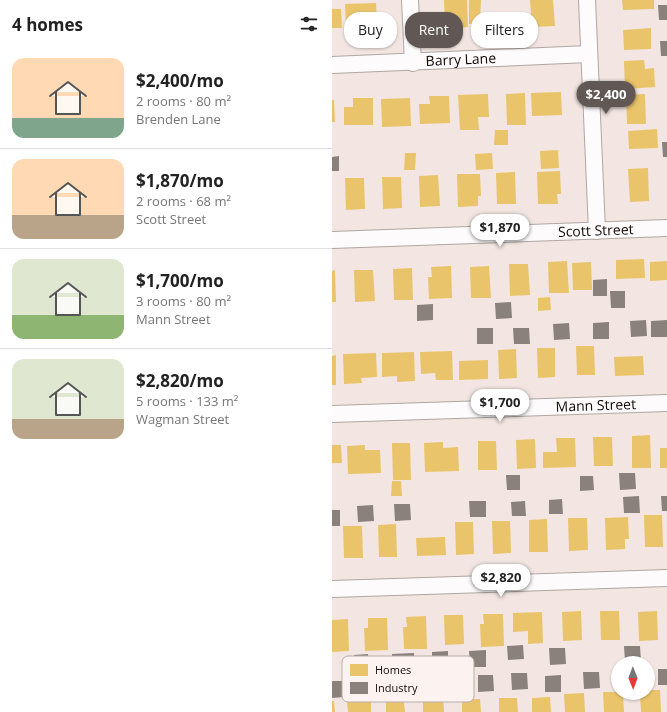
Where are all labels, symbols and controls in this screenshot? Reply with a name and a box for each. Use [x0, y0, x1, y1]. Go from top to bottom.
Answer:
chip: Buy [344, 12, 397, 48]
chip: Rent [405, 12, 463, 48]
chip: Filters [471, 12, 538, 48]
text: 4 homes [12, 13, 83, 36]
icon: filters [298, 13, 320, 35]
street label: Barry Lane [425, 48, 497, 70]
text: $2,400/mo [136, 69, 224, 92]
icon: home [44, 74, 92, 122]
pin: $2,400 [573, 81, 639, 115]
text: $2,400 [586, 85, 626, 103]
text: 2 rooms · 80 m² [136, 92, 231, 110]
text: Brenden Lane [136, 110, 221, 128]
text: $1,870/mo [136, 169, 224, 192]
icon: home [44, 175, 92, 223]
text: 2 rooms · 68 m² [136, 192, 231, 210]
text: Scott Street [136, 210, 206, 228]
pin: $1,870 [467, 214, 533, 248]
text: $1,870 [480, 218, 520, 236]
street label: Scott Street [558, 219, 634, 241]
text: $1,700/mo [136, 269, 224, 292]
icon: home [44, 275, 92, 323]
text: 3 rooms · 80 m² [136, 292, 231, 310]
text: Mann Street [136, 310, 211, 328]
text: $2,820/mo [136, 369, 224, 392]
icon: home [44, 375, 92, 423]
pin: $1,700 [467, 389, 533, 423]
text: 5 rooms · 133 m² [136, 392, 238, 410]
text: $1,700 [480, 393, 520, 411]
street label: Mann Street [555, 394, 636, 416]
text: Wagman Street [136, 410, 229, 428]
pin: $2,820 [468, 564, 534, 598]
text: $2,820 [481, 568, 521, 586]
legend [342, 656, 474, 702]
north arrow [611, 656, 655, 700]
map controls [611, 656, 655, 700]
text: Homes [375, 662, 411, 677]
text: Industry [375, 680, 418, 695]

